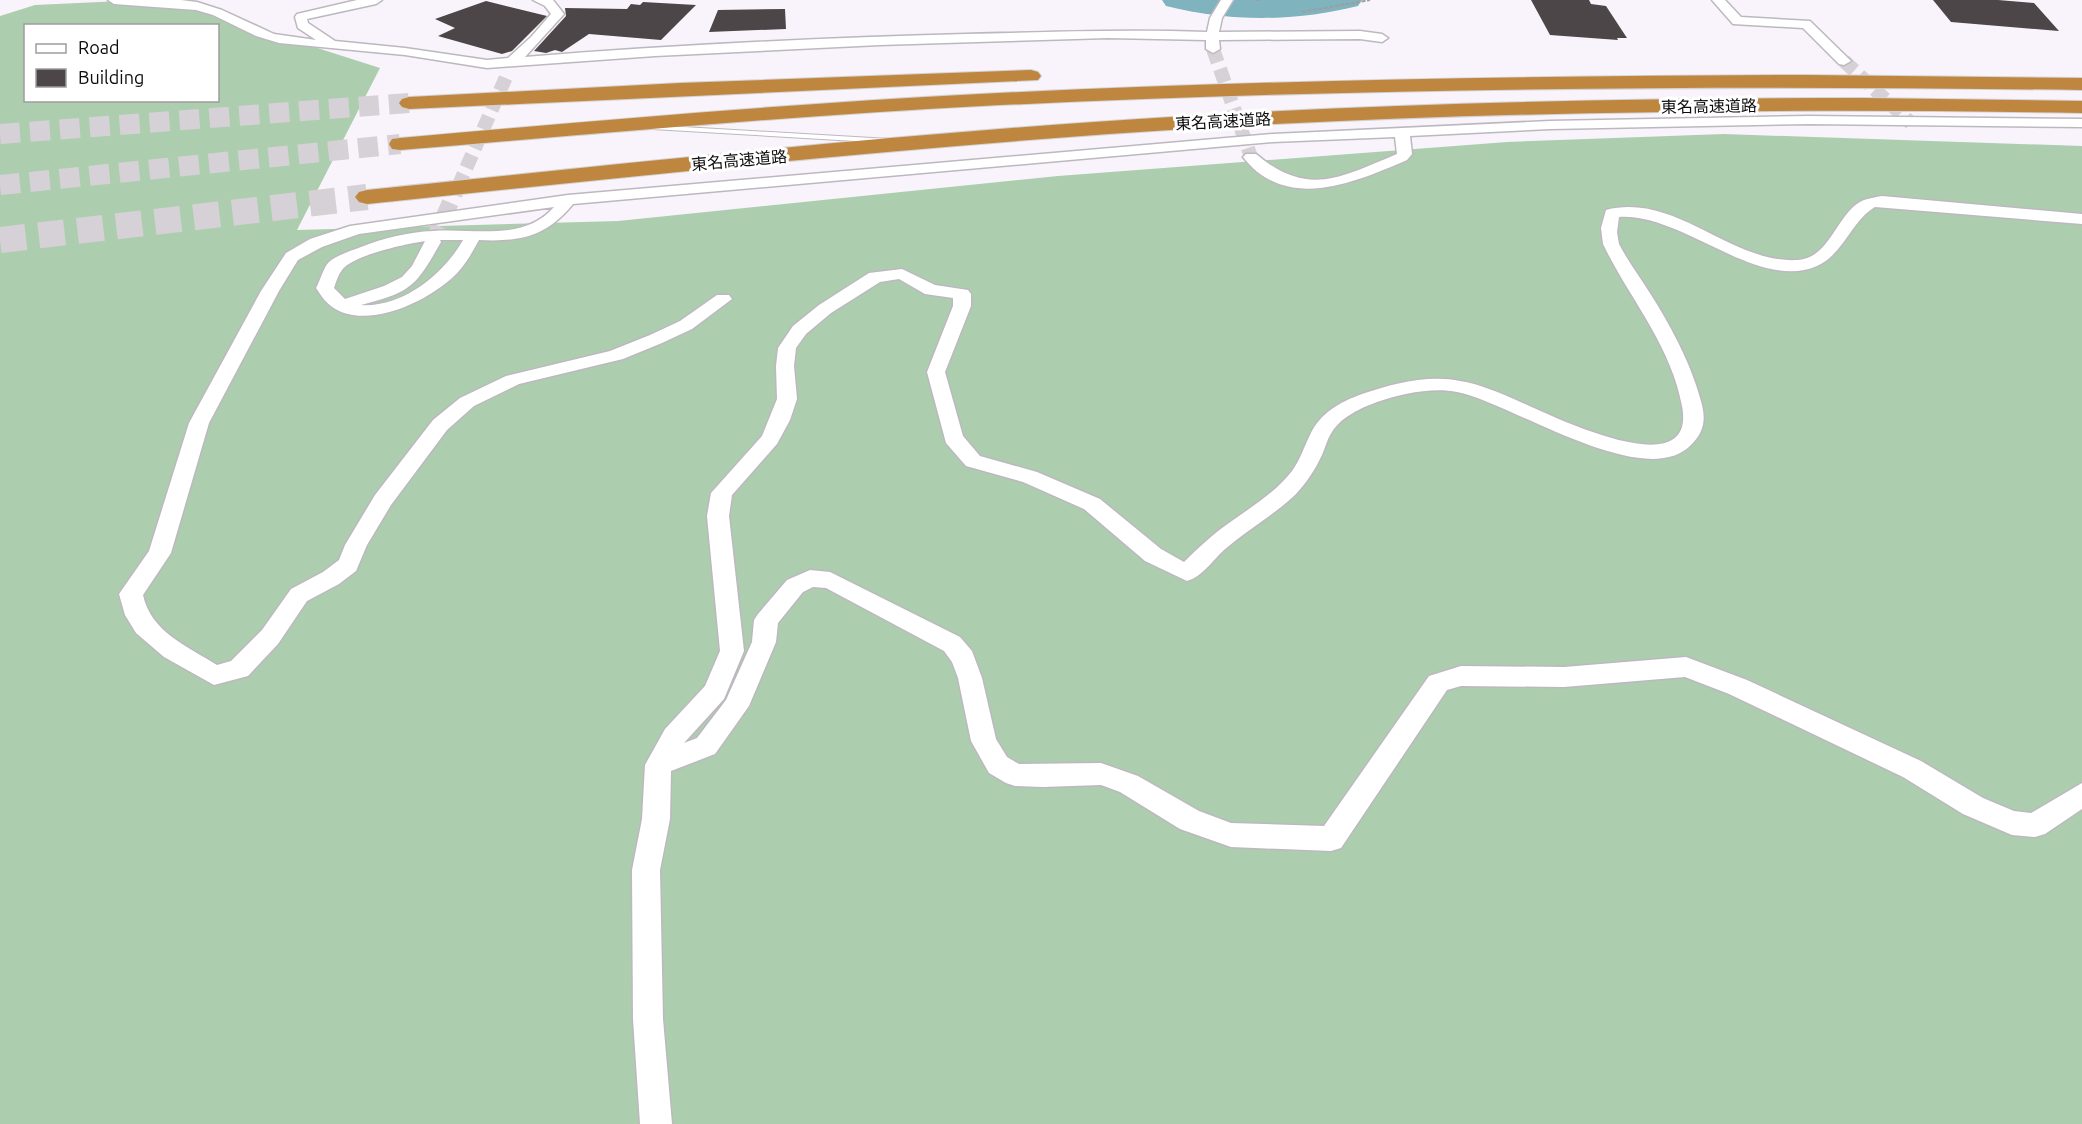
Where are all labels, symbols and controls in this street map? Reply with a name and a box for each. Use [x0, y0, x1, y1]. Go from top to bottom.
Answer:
legend [24, 24, 219, 102]
text: Road [78, 37, 120, 57]
text: Building [78, 67, 144, 87]
street label: 東名高速道路 [1661, 96, 1757, 116]
street label: 東名高速道路 [1175, 109, 1271, 133]
street label: 東名高速道路 [690, 147, 788, 173]

